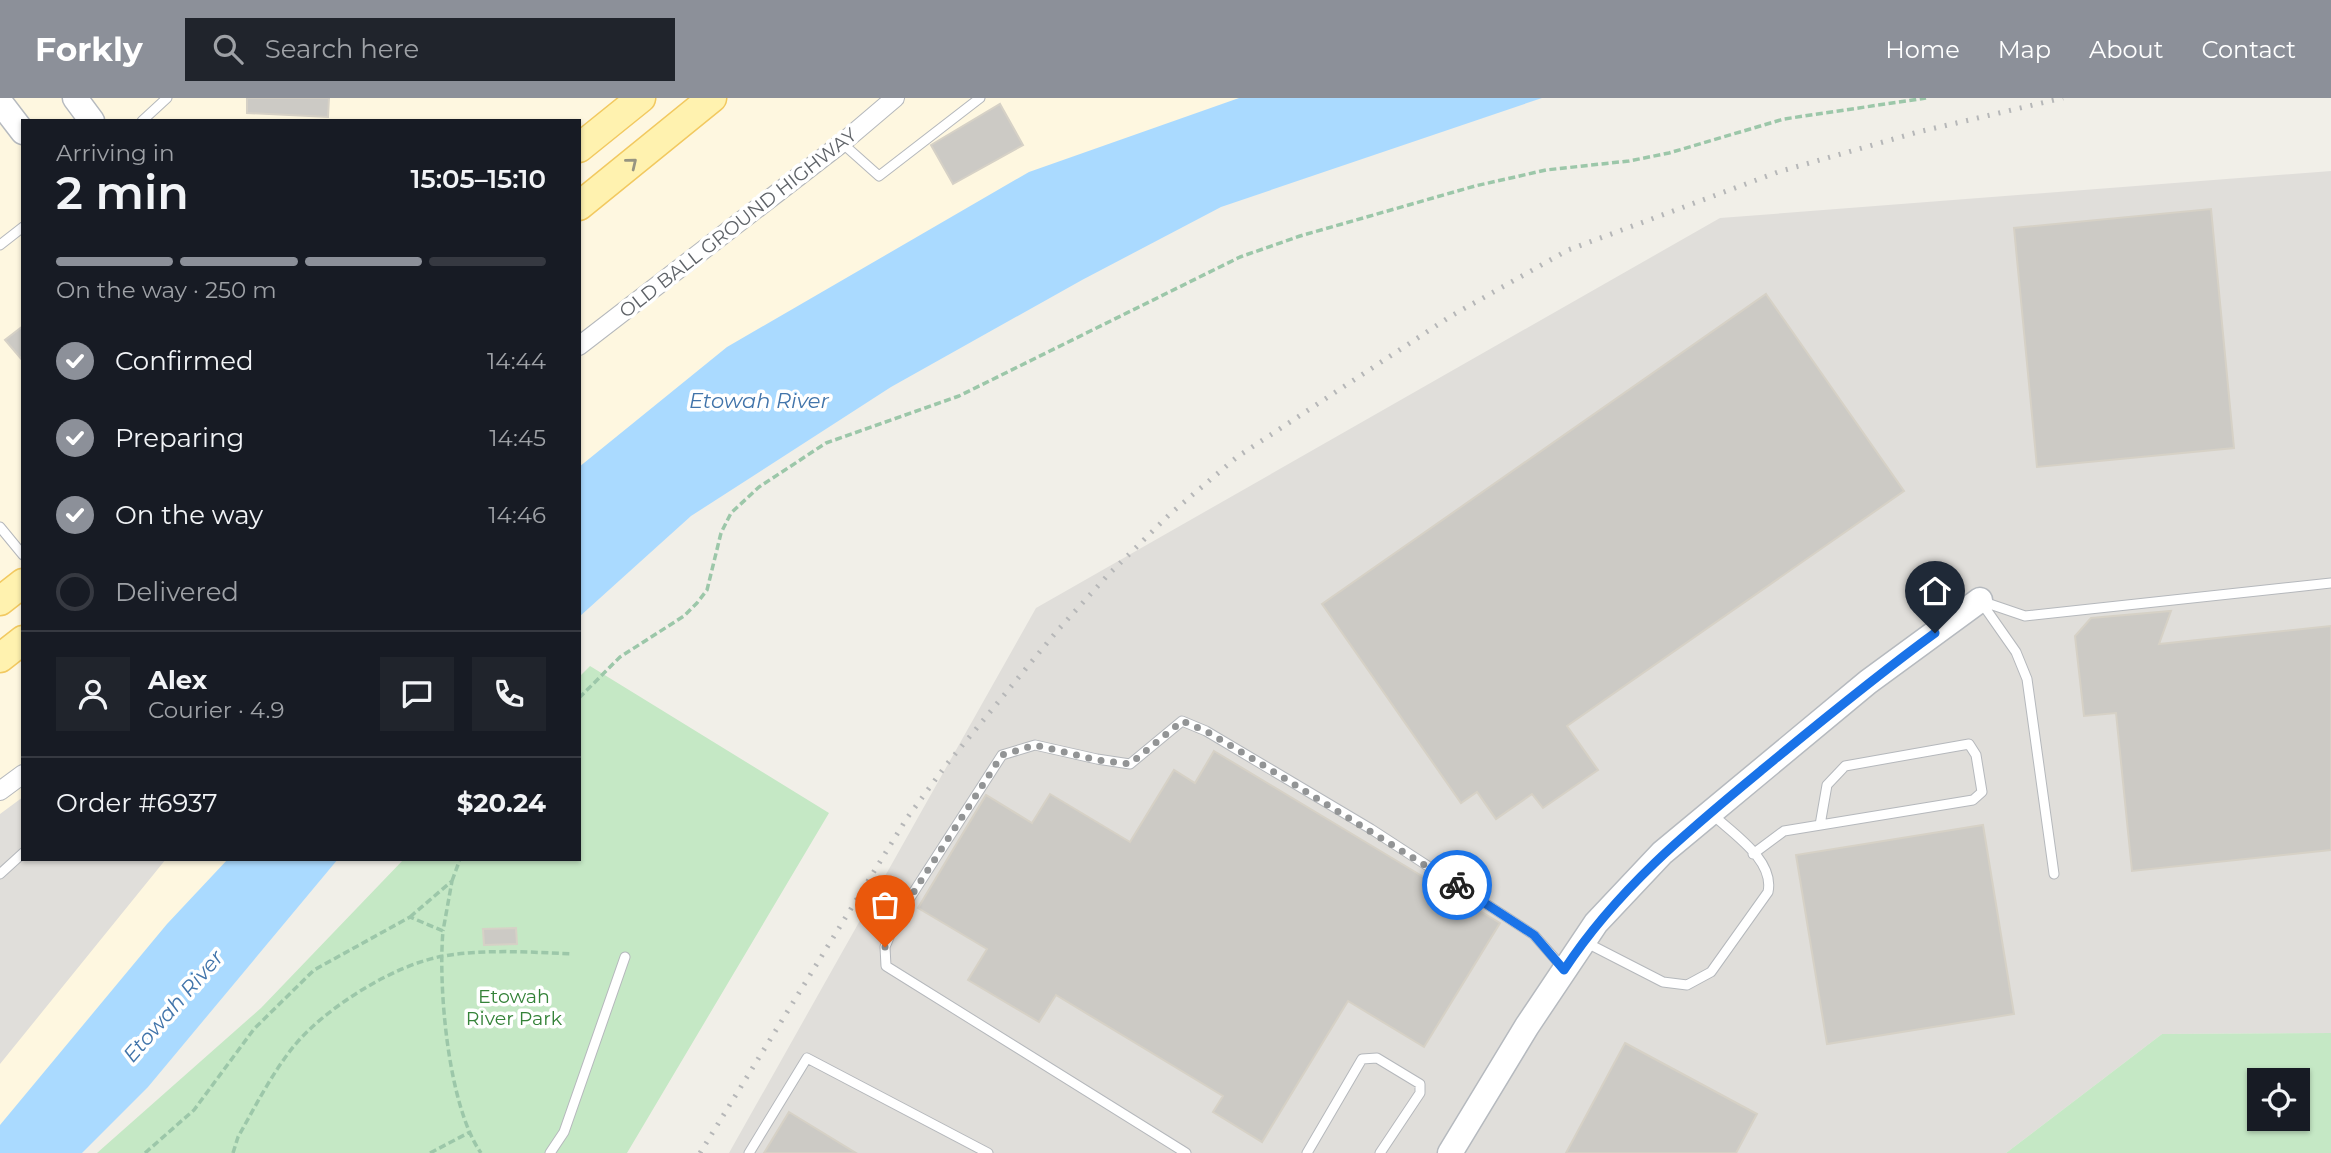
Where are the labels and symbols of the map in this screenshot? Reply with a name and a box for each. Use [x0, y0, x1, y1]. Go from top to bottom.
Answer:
street label: OLD BALL GROUND HIGHWAY [615, 123, 862, 323]
one-way arrow [624, 159, 637, 171]
water label: Etowah River [689, 388, 829, 413]
pin [1905, 561, 1965, 633]
courier [1422, 850, 1492, 920]
pin [855, 875, 915, 947]
water label: Etowah River [118, 945, 229, 1067]
park label: Etowah River Park [466, 985, 563, 1030]

